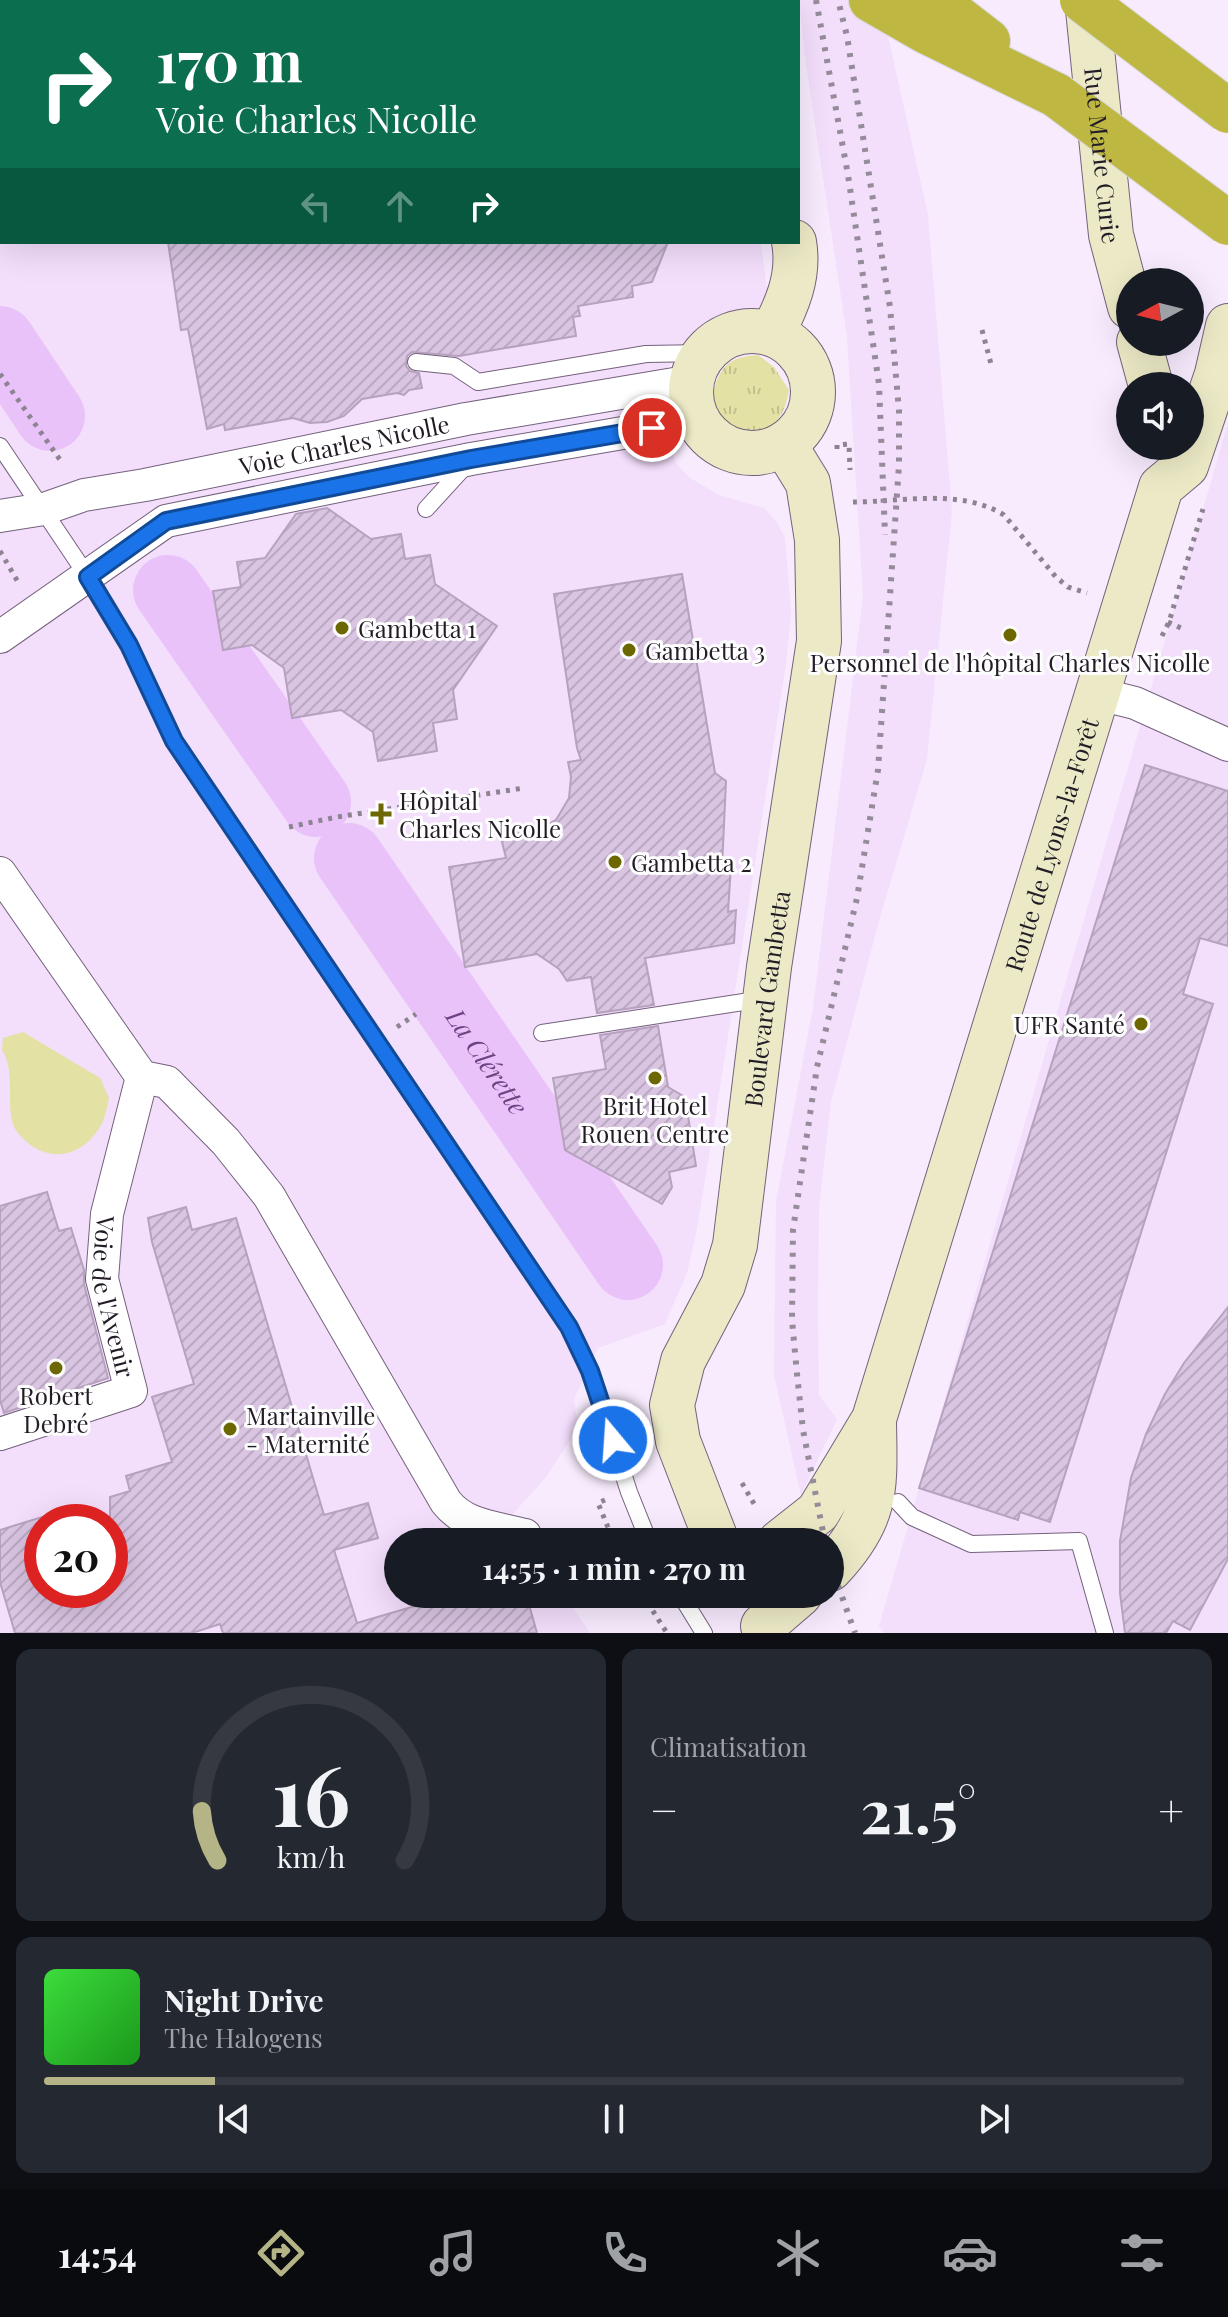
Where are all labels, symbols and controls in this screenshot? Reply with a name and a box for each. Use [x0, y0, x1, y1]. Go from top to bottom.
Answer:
text: 170 m [156, 22, 303, 97]
icon: right [24, 32, 128, 136]
street label: Rue Marie Curie [1078, 66, 1129, 247]
text: Voie Charles Nicolle [156, 94, 477, 142]
icon: left [294, 184, 338, 228]
icon: ahead [378, 184, 422, 228]
icon: right [462, 184, 506, 228]
north arrow [1116, 268, 1204, 356]
map controls [1116, 268, 1204, 460]
button: sound [1116, 372, 1204, 460]
pin [618, 394, 686, 462]
icon: arrive [630, 406, 674, 450]
street label: Voie Charles Nicolle [235, 407, 452, 482]
place label: Gambetta 1 [358, 612, 476, 644]
marker: Gambetta 1 [333, 619, 351, 637]
marker: Personnel de l'hôpital Charles Nicolle [1001, 626, 1019, 644]
place label: Gambetta 3 [645, 634, 765, 666]
marker: Gambetta 3 [620, 641, 638, 659]
place label: Personnel de l'hôpital Charles Nicolle [810, 646, 1210, 678]
street label: Route de Lyons-la-Forêt [997, 713, 1105, 975]
place label: Hôpital Charles Nicolle [399, 784, 561, 844]
marker: Hôpital Charles Nicolle [370, 803, 392, 825]
place label: Gambetta 2 [631, 846, 752, 878]
marker: Gambetta 2 [606, 853, 624, 871]
street label: Boulevard Gambetta [736, 888, 797, 1109]
water label: La Clérette [439, 1000, 537, 1121]
place label: UFR Santé [1014, 1008, 1125, 1040]
marker: UFR Santé [1132, 1015, 1150, 1033]
marker: Brit Hotel Rouen Centre [646, 1069, 664, 1087]
place label: Brit Hotel Rouen Centre [581, 1089, 729, 1149]
street label: Voie de l'Avenir [86, 1214, 143, 1381]
marker: Robert Debré [47, 1359, 65, 1377]
place label: Robert Debré [19, 1379, 93, 1439]
position arrow [571, 1398, 655, 1482]
place label: Martainville - Maternité [246, 1399, 375, 1459]
marker: Martainville - Maternité [221, 1420, 239, 1438]
speed limit sign: 20 [24, 1504, 128, 1608]
text: 14:55 · 1 min · 270 m [482, 1548, 746, 1588]
text: Climatisation [650, 1729, 807, 1764]
text: 16 [272, 1737, 350, 1848]
text: 21.5° [860, 1769, 976, 1849]
text: − [650, 1779, 678, 1838]
text: + [1158, 1779, 1184, 1838]
text: km/h [277, 1837, 345, 1875]
text: Night Drive [164, 1980, 324, 2020]
text: The Halogens [164, 2020, 323, 2055]
icon: previous [212, 2097, 256, 2141]
icon: pause [592, 2097, 636, 2141]
icon: next [972, 2097, 1016, 2141]
icon: directions [253, 2225, 309, 2281]
icon: music [425, 2225, 481, 2281]
icon: phone [597, 2225, 653, 2281]
icon: climate [770, 2225, 826, 2281]
icon: car [942, 2225, 998, 2281]
icon: filters [1114, 2225, 1170, 2281]
text: 14:54 [58, 2229, 137, 2277]

